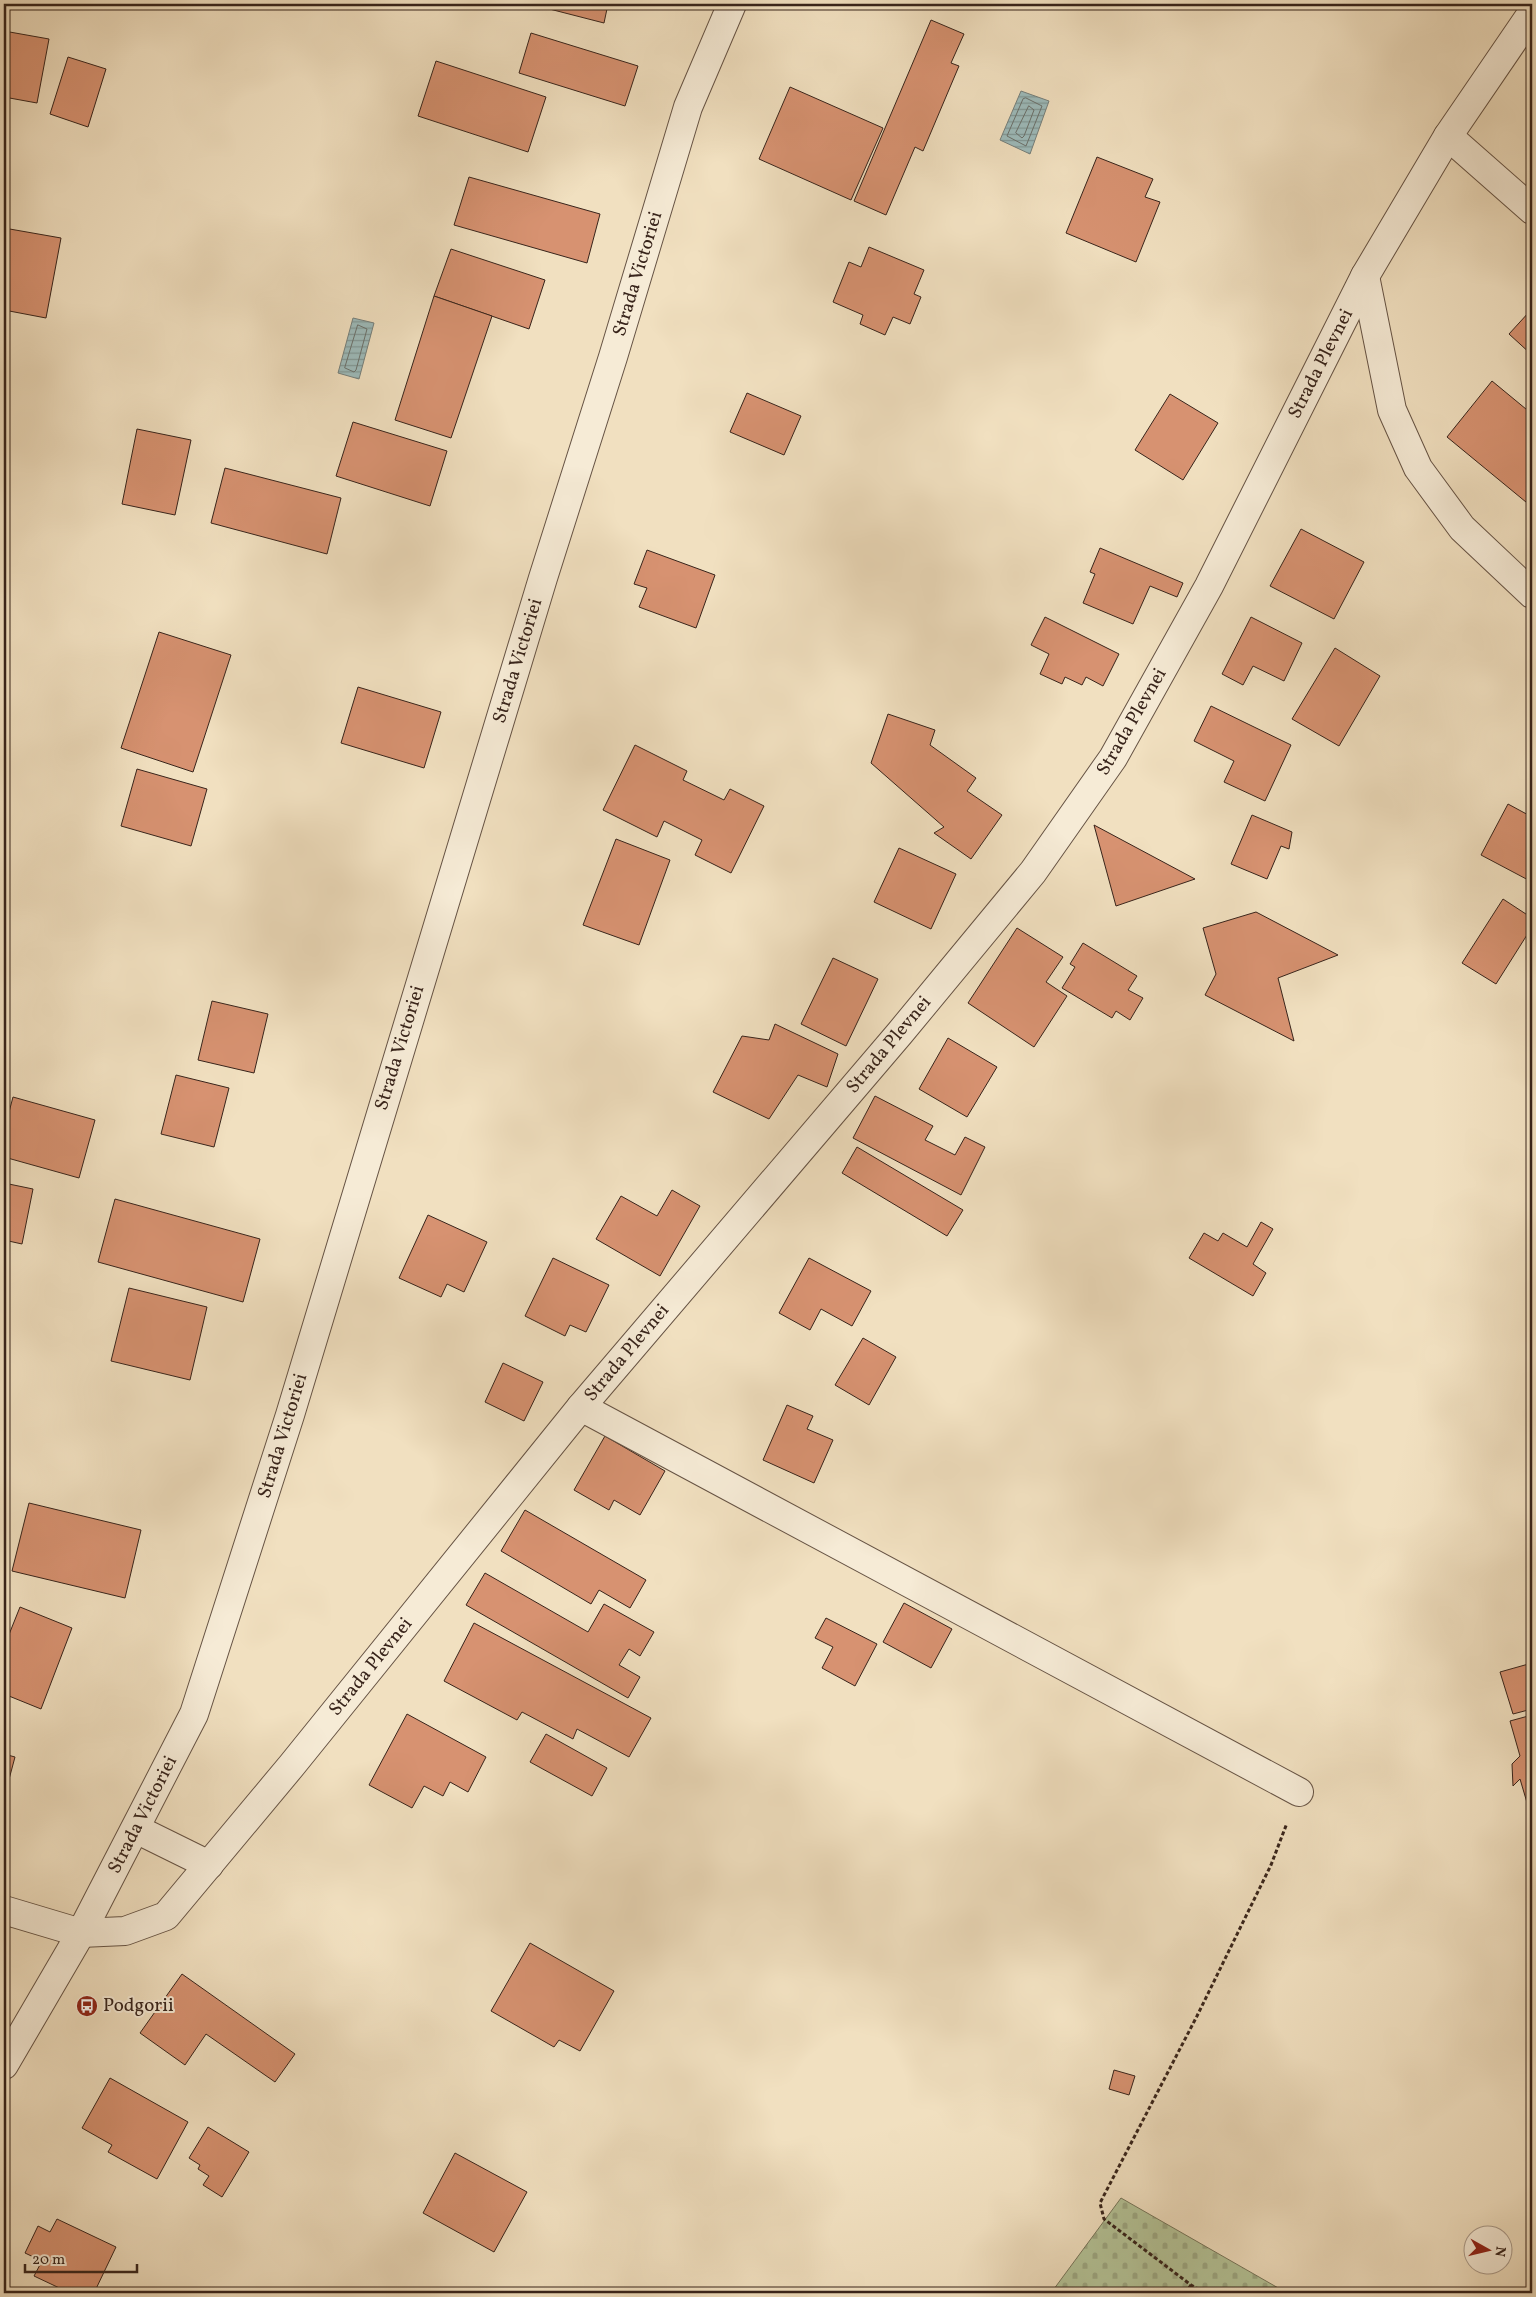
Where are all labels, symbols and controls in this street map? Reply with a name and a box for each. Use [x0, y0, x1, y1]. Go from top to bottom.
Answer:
street label: Strada Victoriei [607, 208, 669, 340]
street label: Strada Plevnei [1282, 304, 1360, 423]
street label: Strada Victoriei [487, 595, 549, 727]
street label: Strada Plevnei [1091, 663, 1173, 781]
street label: Strada Victoriei [369, 982, 431, 1114]
street label: Strada Plevnei [840, 990, 938, 1099]
street label: Strada Plevnei [578, 1298, 676, 1407]
street label: Strada Victoriei [252, 1370, 314, 1502]
street label: Strada Plevnei [323, 1612, 419, 1722]
street label: Strada Victoriei [102, 1751, 184, 1878]
place label: Podgorii [103, 1993, 174, 2019]
bus stop icon: Podgorii [75, 1994, 99, 2018]
north arrow [1464, 2224, 1514, 2274]
scale bar [25, 2242, 138, 2274]
text: N [1489, 2245, 1510, 2258]
text: 20 m [32, 2250, 65, 2271]

